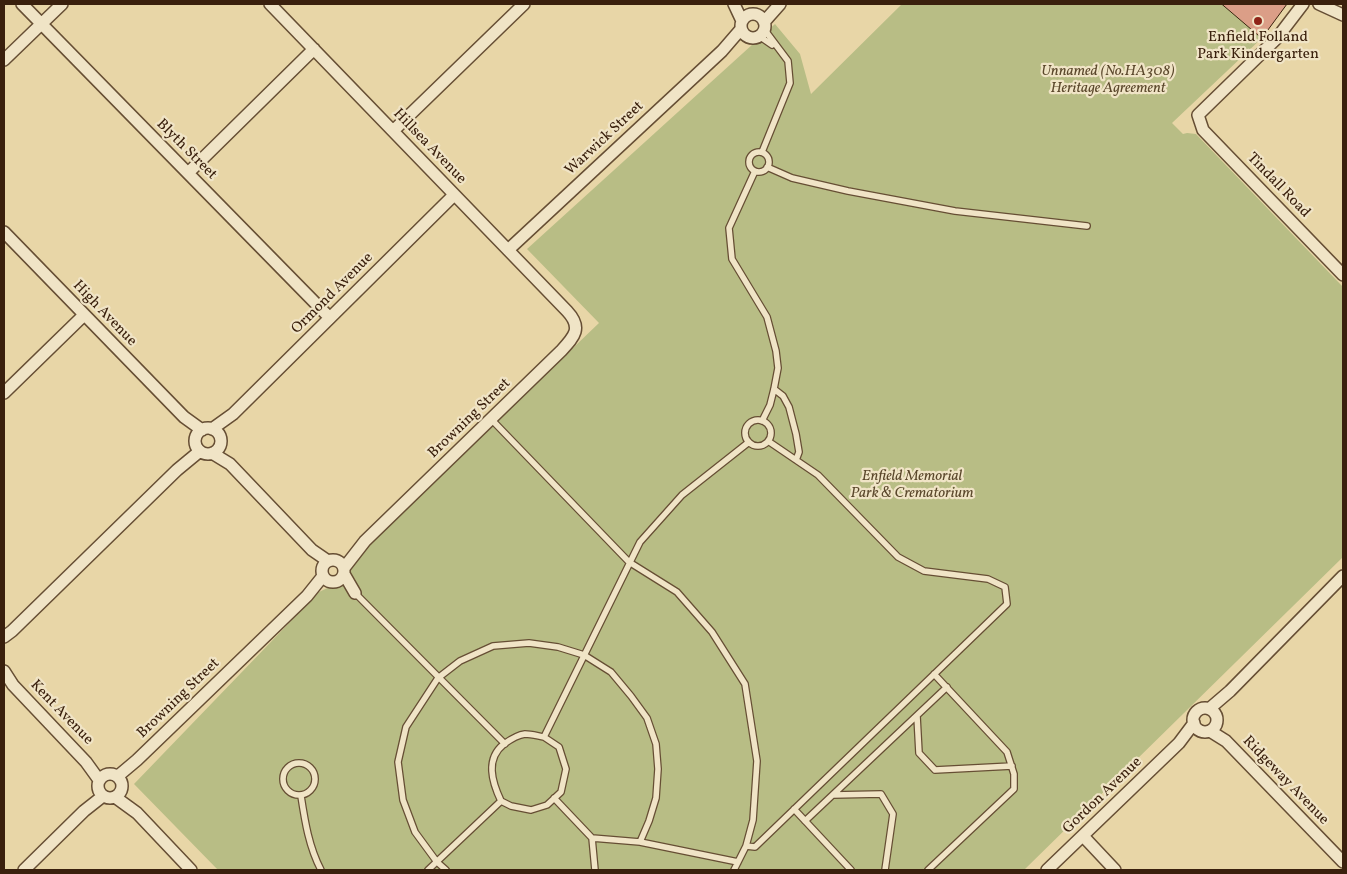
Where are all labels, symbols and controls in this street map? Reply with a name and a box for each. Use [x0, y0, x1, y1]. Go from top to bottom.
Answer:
marker: Enfield Folland Park Kindergarten [1252, 15, 1264, 27]
place label: Enfield Folland Park Kindergarten [1197, 29, 1319, 64]
park label: Unnamed (No.HA308) Heritage Agreement [1041, 63, 1175, 98]
street label: Warwick Street [562, 98, 648, 180]
street label: Hillsea Avenue [389, 106, 469, 188]
street label: Blyth Street [152, 116, 220, 184]
street label: Tindall Road [1243, 150, 1313, 222]
street label: Ormond Avenue [288, 249, 378, 339]
street label: High Avenue [68, 277, 140, 351]
street label: Browning Street [425, 375, 515, 463]
park label: Enfield Memorial Park & Crematorium [850, 468, 974, 503]
street label: Browning Street [134, 655, 224, 743]
street label: Kent Avenue [26, 677, 96, 749]
street label: Ridgeway Avenue [1238, 733, 1332, 829]
street label: Gordon Avenue [1060, 754, 1146, 838]

